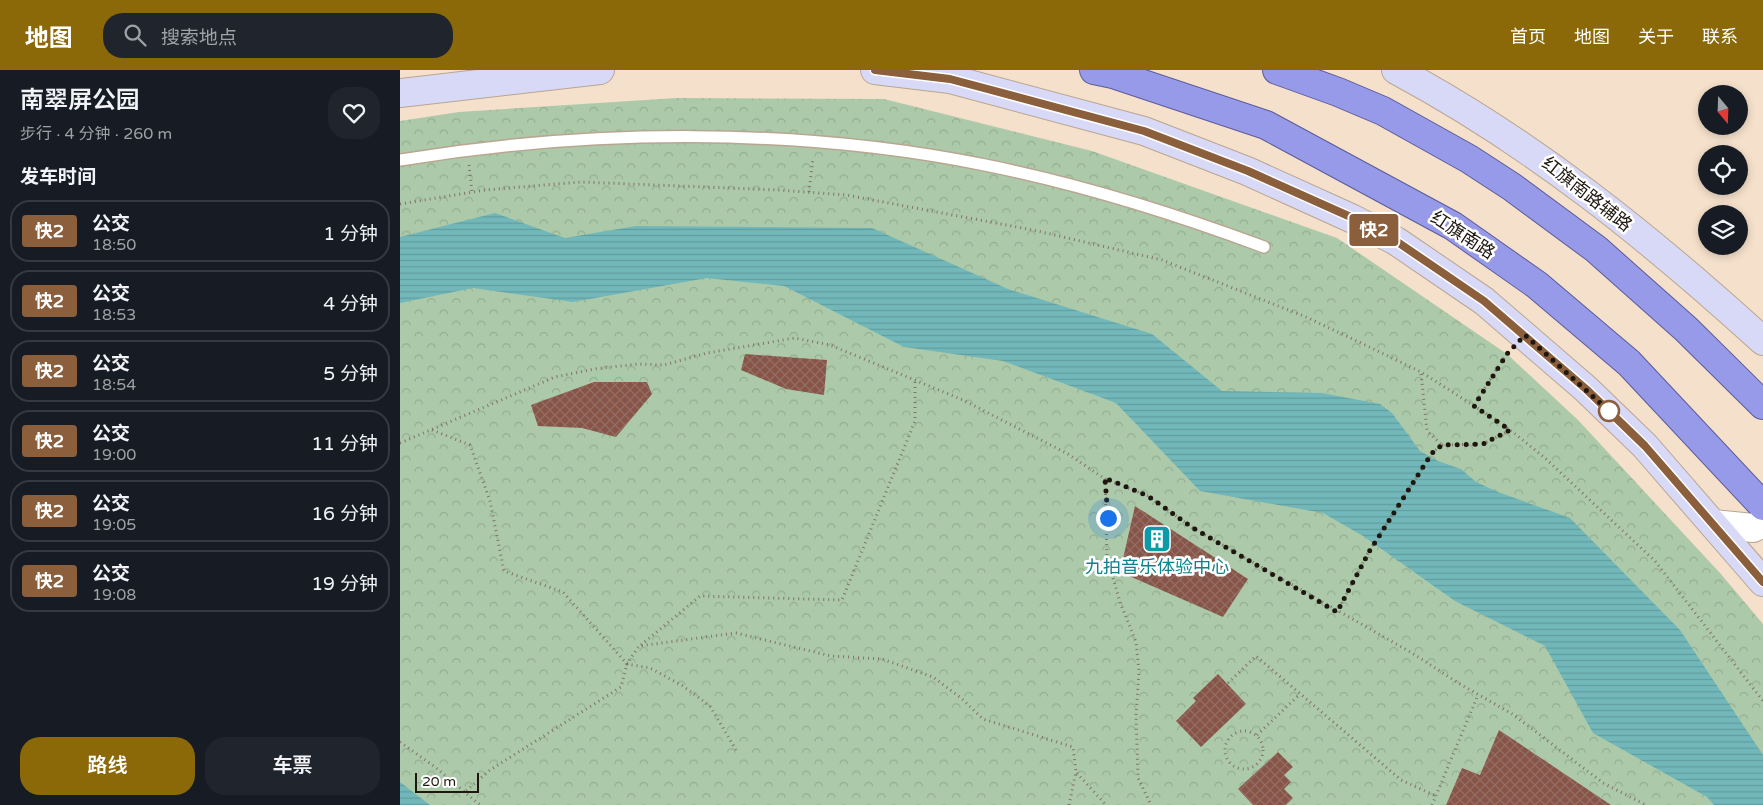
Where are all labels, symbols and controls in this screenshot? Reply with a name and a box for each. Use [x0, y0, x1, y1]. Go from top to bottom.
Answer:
search box [103, 13, 453, 58]
icon: search [121, 21, 149, 49]
text: 地图 [25, 24, 73, 53]
text: 首页 [1510, 26, 1546, 48]
text: 地图 [1574, 26, 1610, 48]
text: 关于 [1638, 26, 1674, 48]
text: 联系 [1702, 26, 1738, 48]
text: 搜索地点 [161, 27, 237, 49]
north arrow [1698, 85, 1748, 135]
map controls [1698, 85, 1748, 255]
text: 南翠屏公园 [20, 86, 140, 115]
button: heart [328, 87, 380, 139]
text: 步行 · 4 分钟 · 260 m [20, 124, 172, 144]
button: locate [1698, 145, 1748, 195]
street label: 红旗南路辅路 [1538, 152, 1636, 236]
text: 发车时间 [20, 166, 96, 188]
button: layers [1698, 205, 1748, 255]
street label: 红旗南路 [1427, 206, 1499, 264]
text: 公交 [92, 213, 130, 235]
line badge: 快2 [1352, 214, 1396, 246]
text: 快2 [1359, 219, 1389, 241]
text: 快2 [35, 220, 64, 242]
text: 1 分钟 [323, 223, 378, 245]
text: 18:50 [92, 235, 136, 255]
text: 公交 [92, 283, 130, 305]
text: 快2 [35, 290, 64, 312]
text: 4 分钟 [323, 293, 378, 315]
text: 18:53 [92, 305, 136, 325]
text: 公交 [92, 353, 130, 375]
text: 快2 [35, 360, 64, 382]
text: 5 分钟 [323, 363, 378, 385]
text: 18:54 [92, 375, 136, 395]
unlabelled marker [1598, 400, 1620, 422]
text: 公交 [92, 423, 130, 445]
text: 快2 [35, 430, 64, 452]
text: 11 分钟 [311, 433, 378, 455]
text: 19:00 [92, 445, 136, 465]
text: 公交 [92, 493, 130, 515]
text: 快2 [35, 500, 64, 522]
text: 16 分钟 [311, 503, 378, 525]
your location [1096, 506, 1121, 531]
text: 19:05 [92, 515, 136, 535]
building icon: 九拍音乐体验中心 [1142, 524, 1172, 554]
place label: 九拍音乐体验中心 [1085, 556, 1229, 578]
text: 公交 [92, 563, 130, 585]
text: 快2 [35, 570, 64, 592]
text: 19 分钟 [311, 573, 378, 595]
text: 19:08 [92, 585, 136, 605]
button: 路线 [20, 737, 195, 795]
button: 车票 [205, 737, 380, 795]
scale bar [415, 770, 479, 793]
text: 20 m [422, 773, 456, 790]

